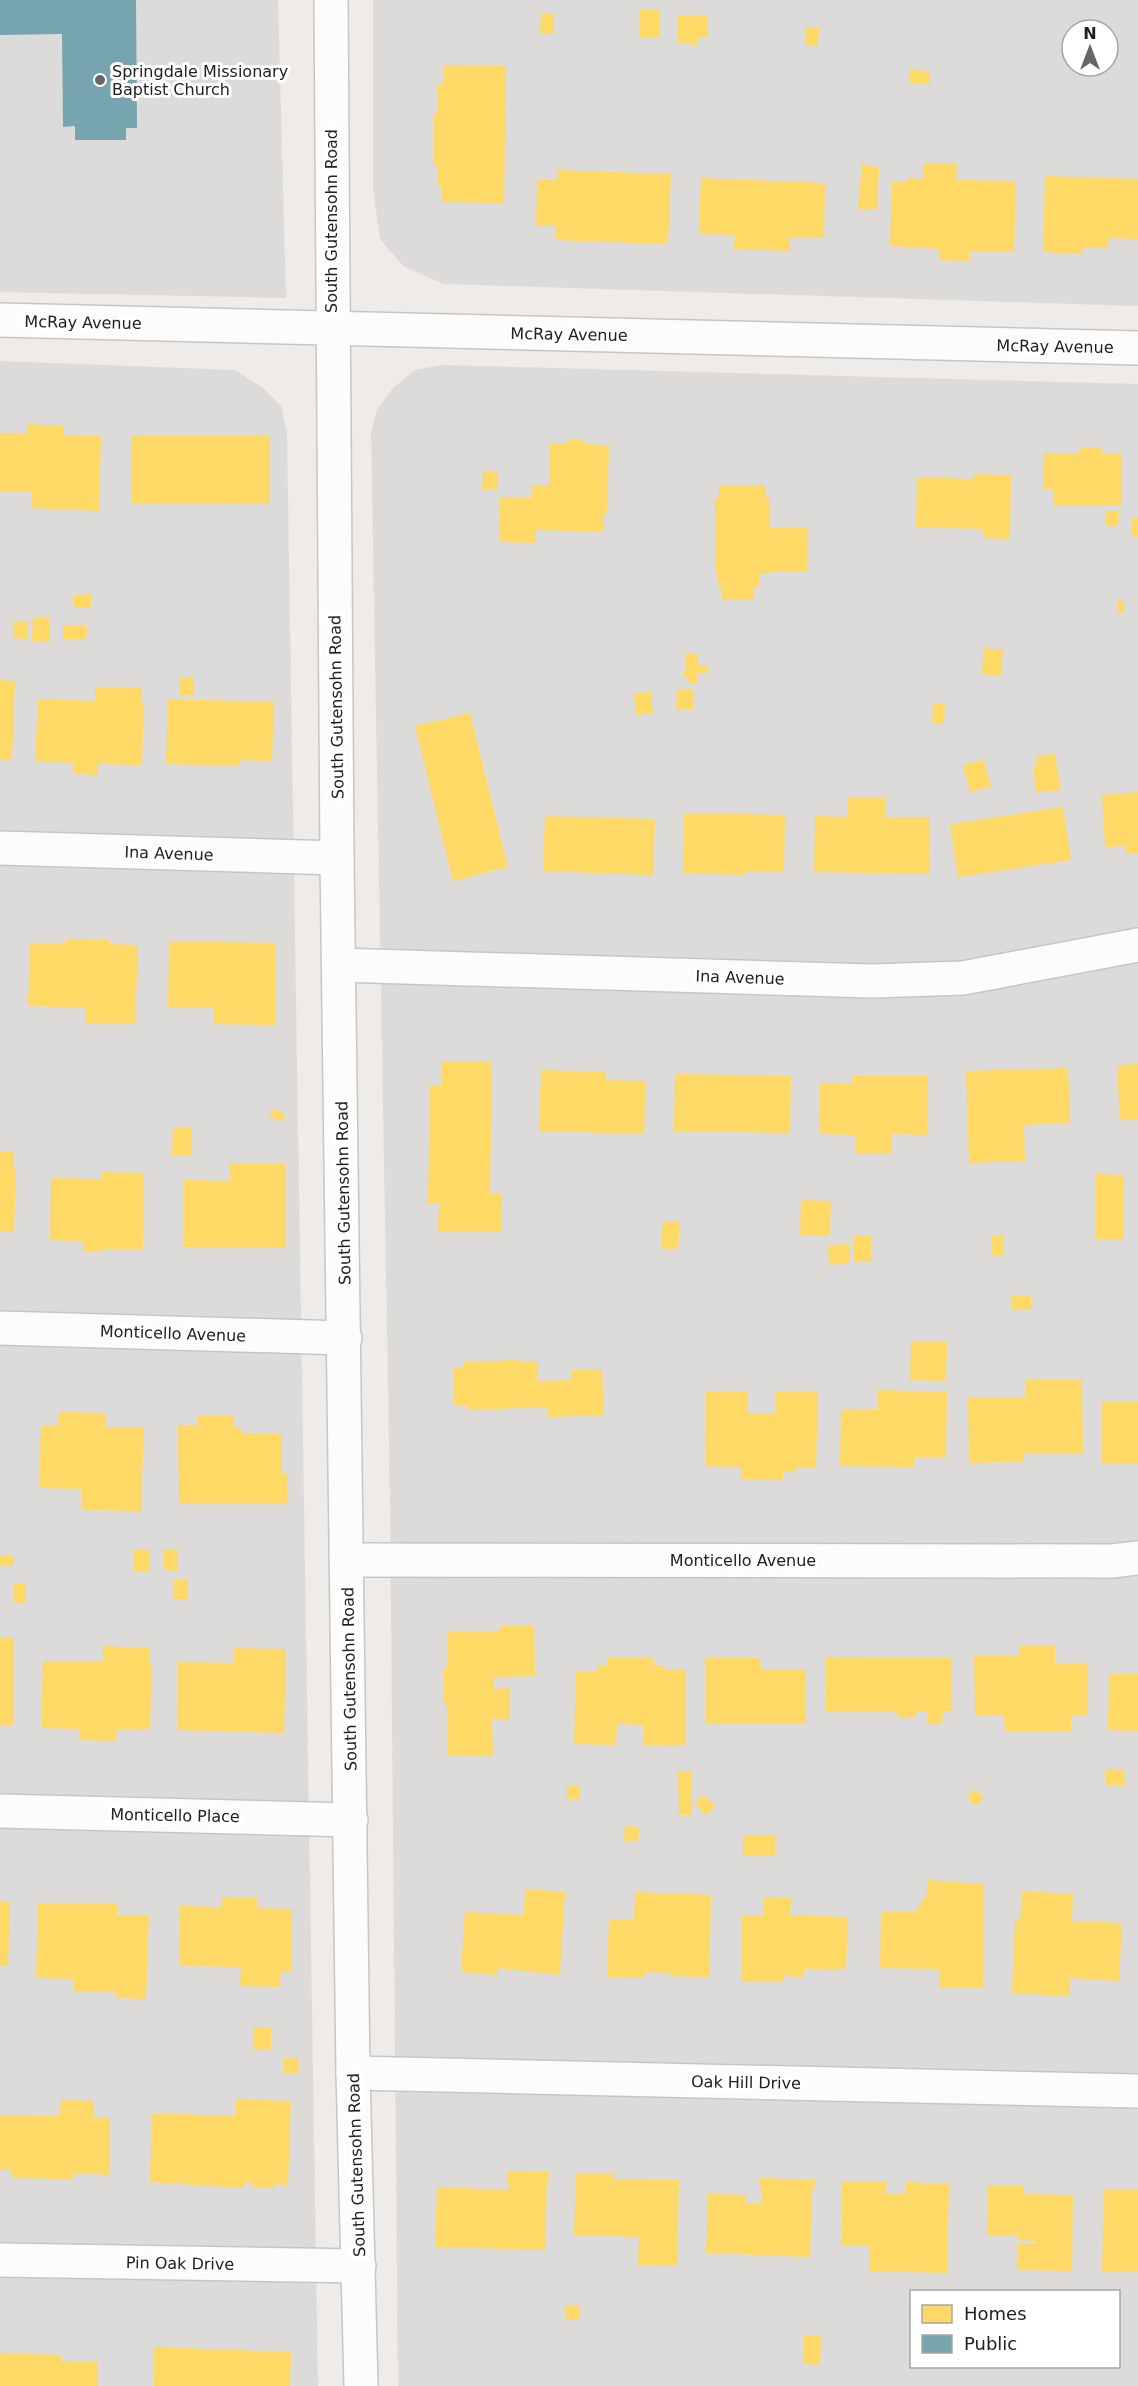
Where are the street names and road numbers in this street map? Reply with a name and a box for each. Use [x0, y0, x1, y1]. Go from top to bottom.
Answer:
street label: South Gutensohn Road [322, 129, 341, 313]
street label: McRay Avenue [24, 312, 142, 333]
street label: McRay Avenue [510, 324, 628, 345]
street label: McRay Avenue [996, 336, 1114, 357]
street label: South Gutensohn Road [325, 615, 348, 799]
street label: Ina Avenue [124, 842, 214, 865]
street label: Ina Avenue [695, 966, 785, 989]
street label: South Gutensohn Road [332, 1101, 355, 1285]
street label: Monticello Avenue [100, 1321, 246, 1346]
street label: Monticello Avenue [670, 1551, 816, 1570]
street label: South Gutensohn Road [338, 1587, 361, 1771]
street label: Monticello Place [110, 1805, 240, 1826]
street label: Oak Hill Drive [691, 2072, 801, 2093]
street label: South Gutensohn Road [344, 2073, 369, 2257]
street label: Pin Oak Drive [126, 2253, 234, 2274]

